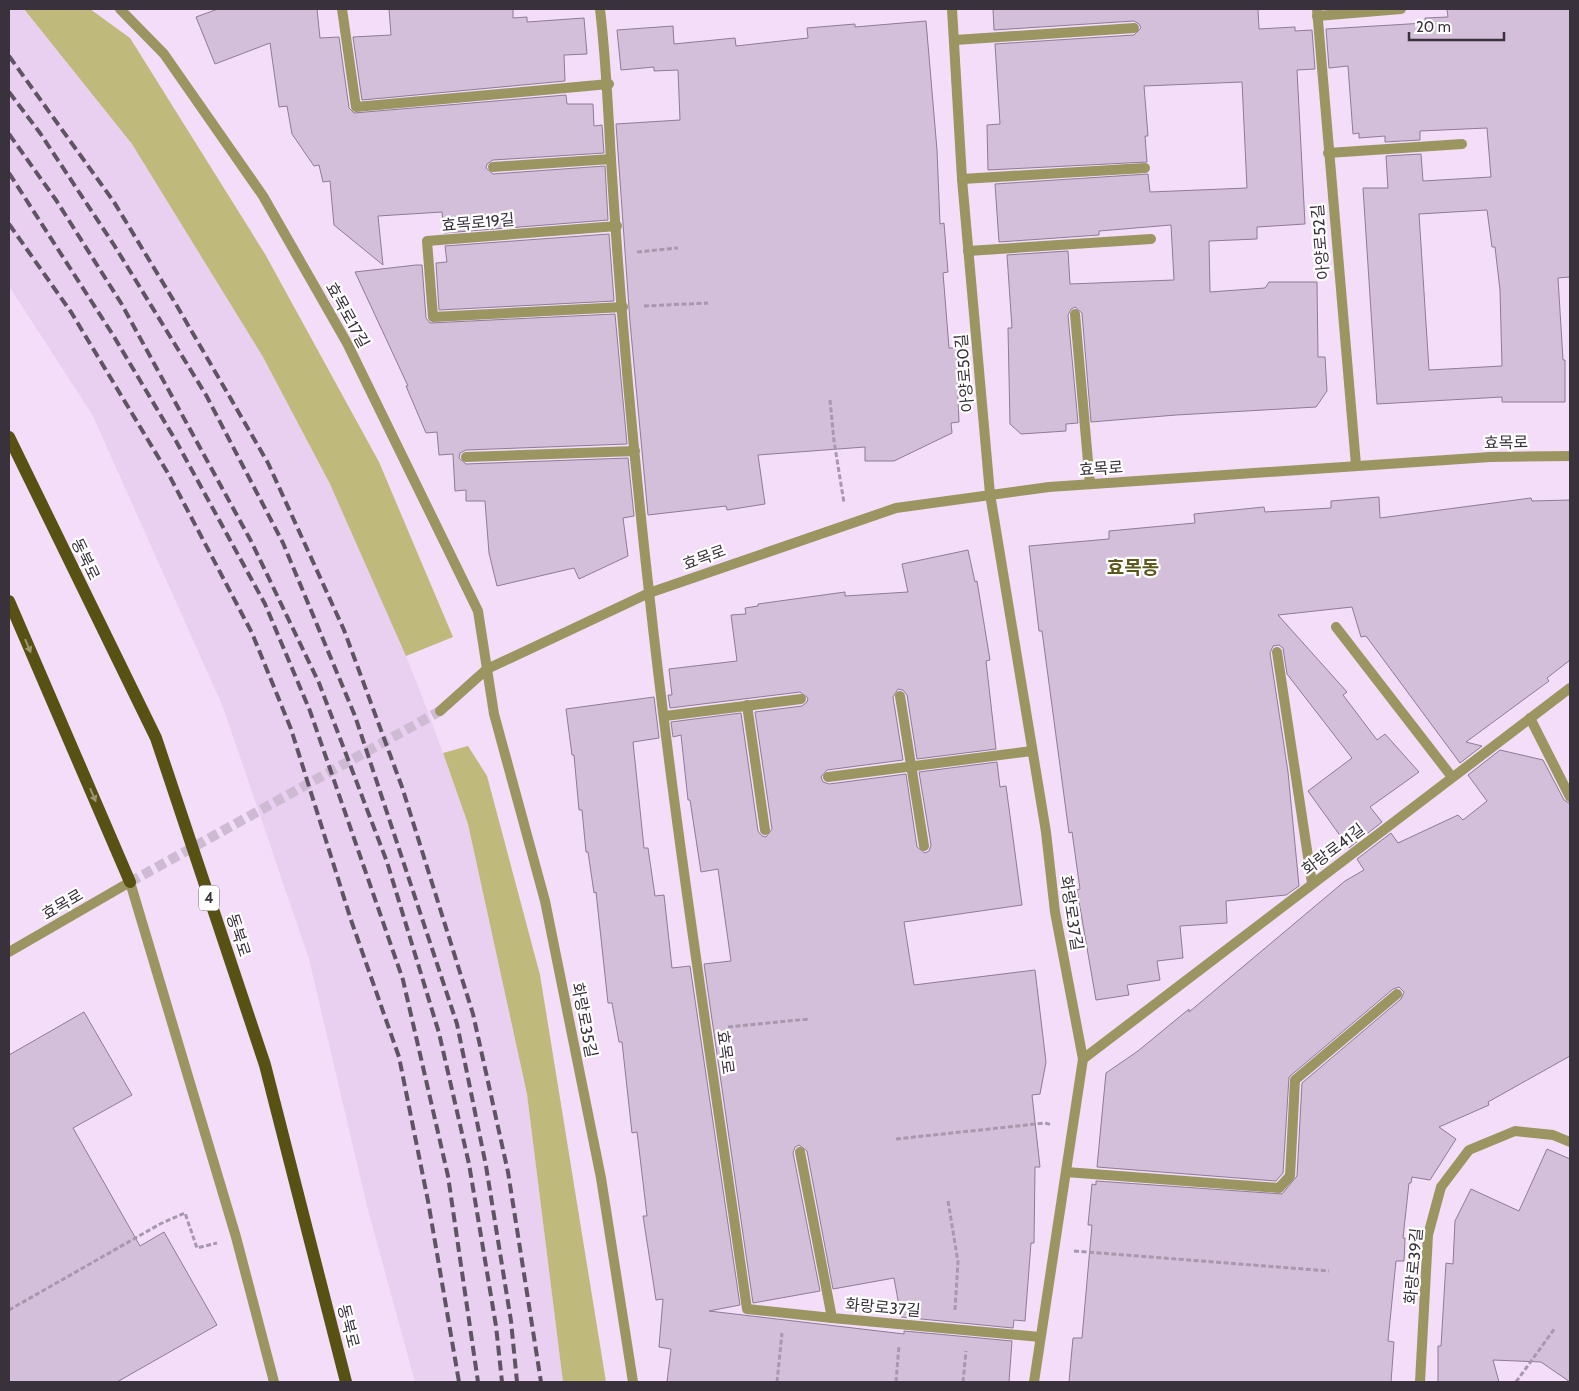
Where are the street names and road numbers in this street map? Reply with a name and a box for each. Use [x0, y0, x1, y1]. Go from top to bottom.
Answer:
street label: 아양로52길 [1308, 203, 1333, 281]
street label: 효목로19길 [441, 210, 515, 235]
street label: 효목로17길 [322, 279, 373, 351]
street label: 아양로50길 [952, 333, 977, 413]
street label: 효목로 [1484, 433, 1529, 452]
street label: 효목로 [1078, 457, 1124, 480]
street label: 동북로 [67, 535, 104, 583]
street label: 효목로 [680, 541, 728, 574]
street label: 화랑로41길 [1298, 820, 1368, 879]
street label: 화랑로37길 [1056, 874, 1087, 952]
street label: 효목로 [38, 885, 86, 924]
road number: 4 [199, 886, 219, 910]
street label: 동북로 [223, 911, 254, 959]
street label: 화랑로35길 [568, 981, 601, 1059]
street label: 효목로 [713, 1029, 738, 1076]
street label: 화랑로39길 [1401, 1227, 1426, 1305]
street label: 화랑로37길 [844, 1295, 921, 1320]
street label: 동북로 [334, 1302, 363, 1350]

